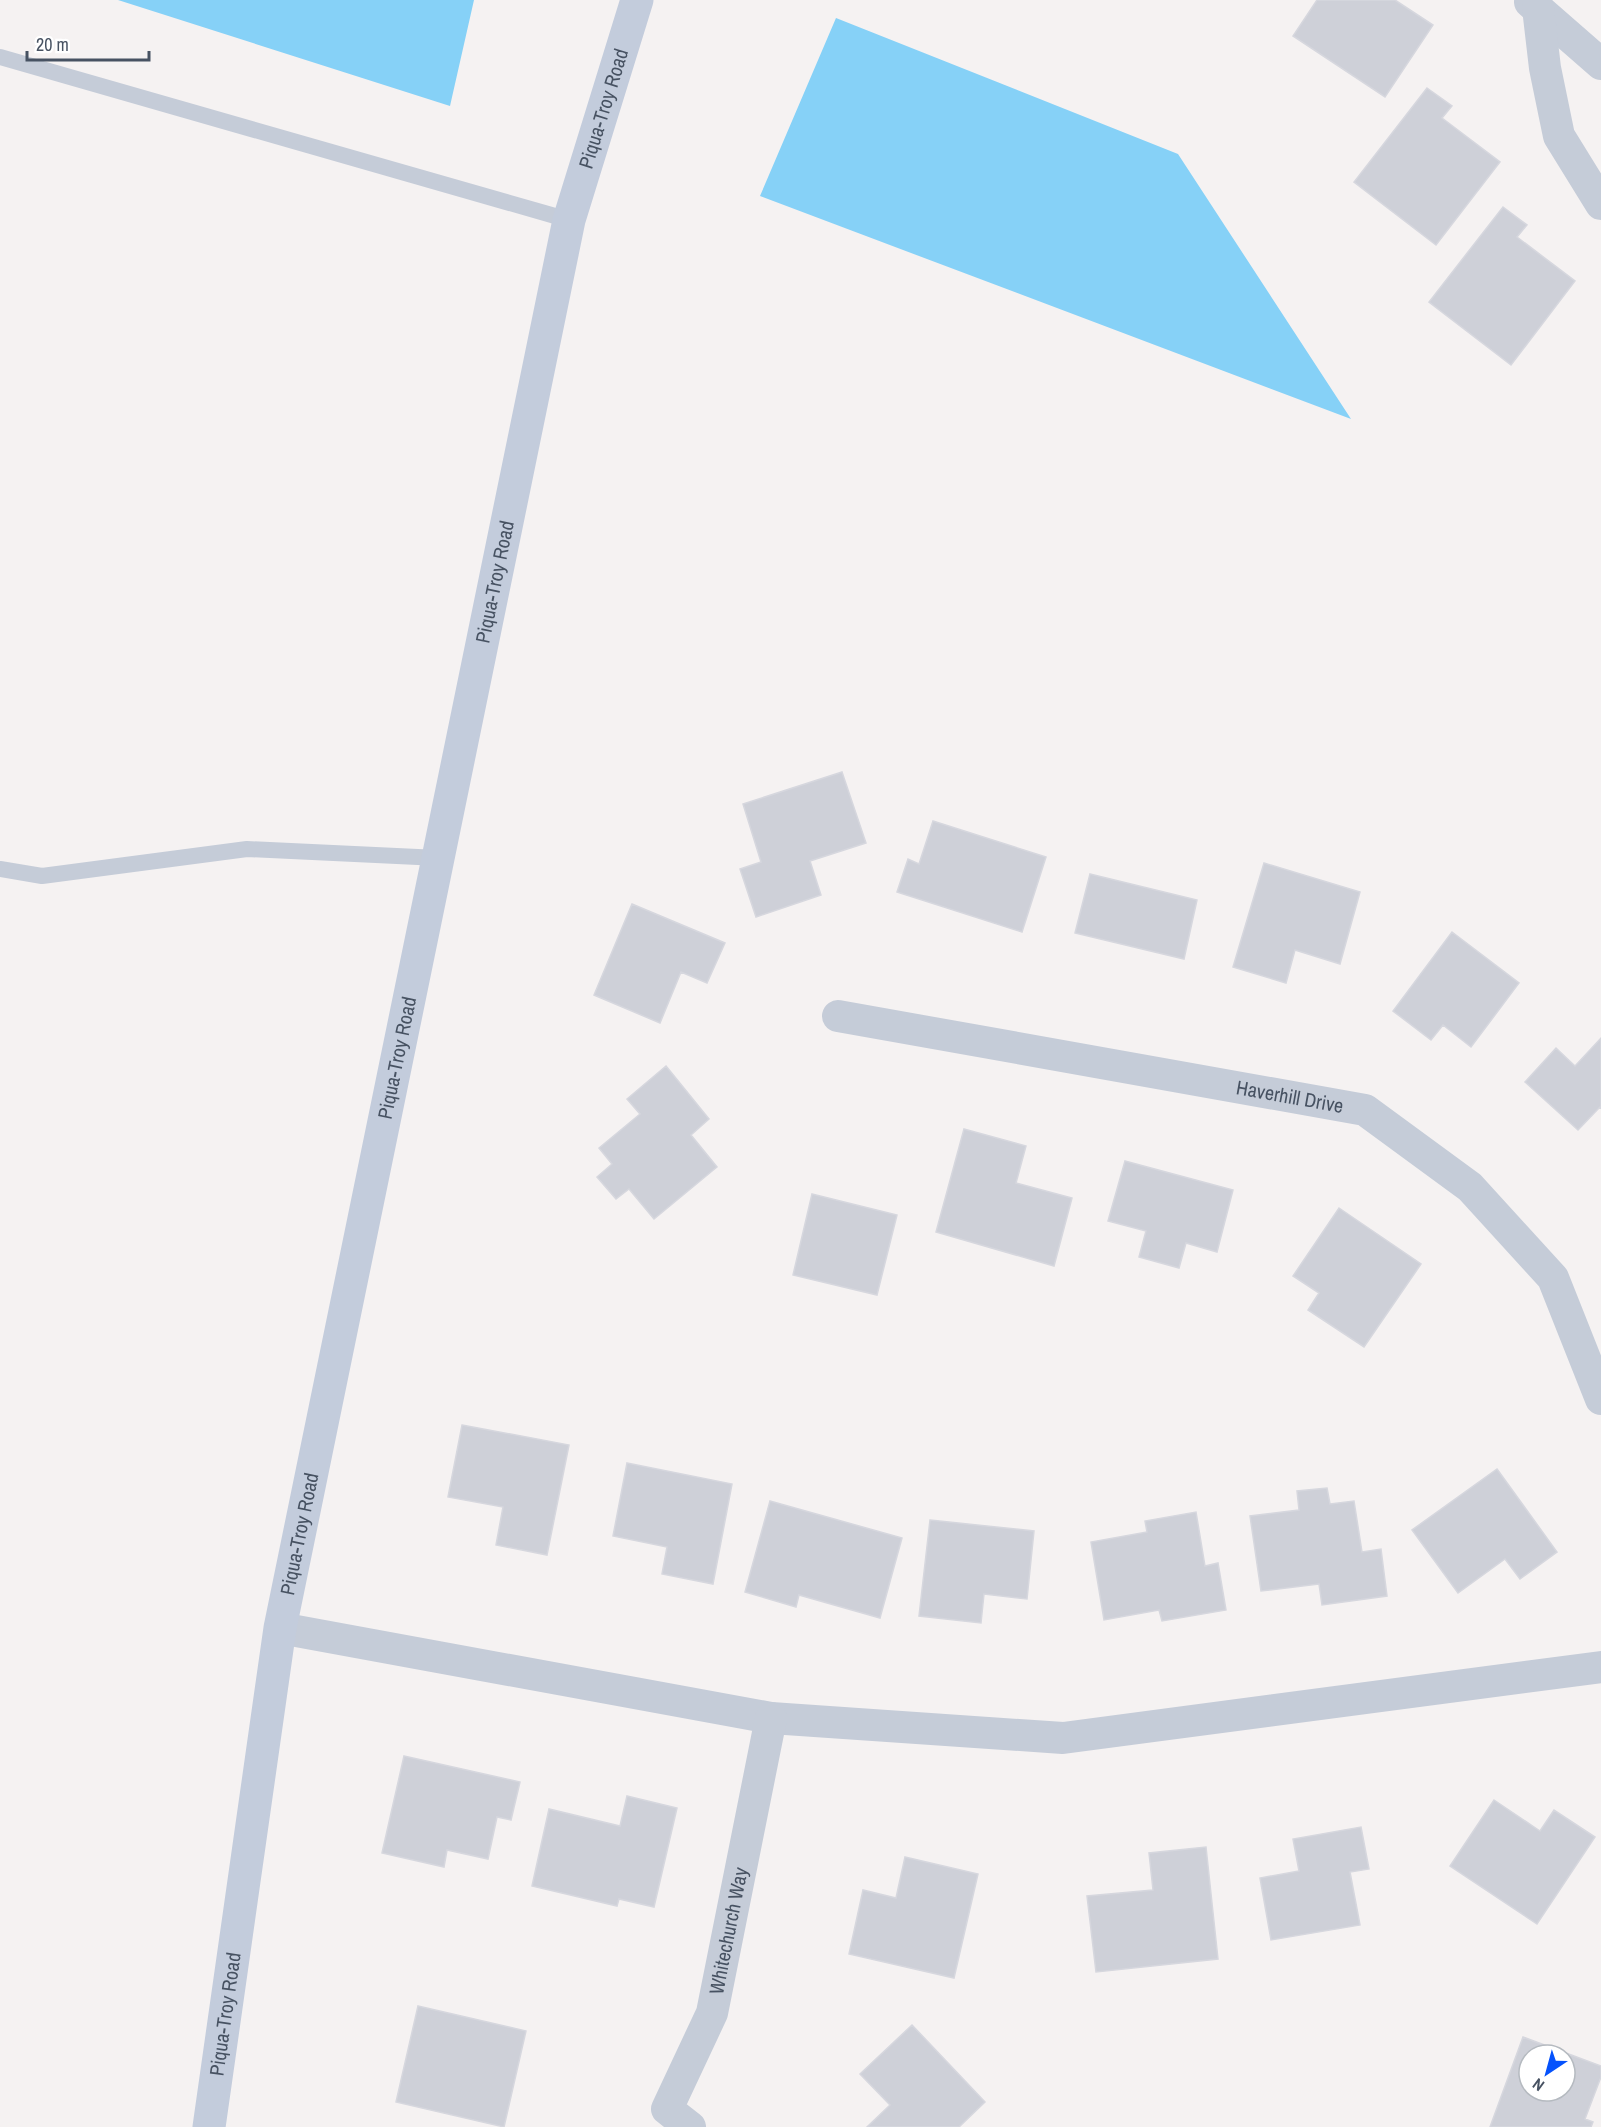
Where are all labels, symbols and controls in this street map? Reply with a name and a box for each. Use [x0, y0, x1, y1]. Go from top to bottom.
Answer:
scale bar [27, 24, 148, 62]
text: 20 m [36, 32, 69, 57]
street label: Piqua-Troy Road [572, 45, 634, 172]
street label: Piqua-Troy Road [469, 518, 520, 645]
street label: Piqua-Troy Road [371, 994, 422, 1121]
street label: Haverhill Drive [1234, 1073, 1346, 1119]
street label: Piqua-Troy Road [273, 1470, 325, 1598]
street label: Whitechurch Way [702, 1864, 754, 1997]
street label: Piqua-Troy Road [202, 1951, 247, 2078]
north arrow [1517, 2043, 1577, 2103]
text: N [1528, 2073, 1548, 2097]

